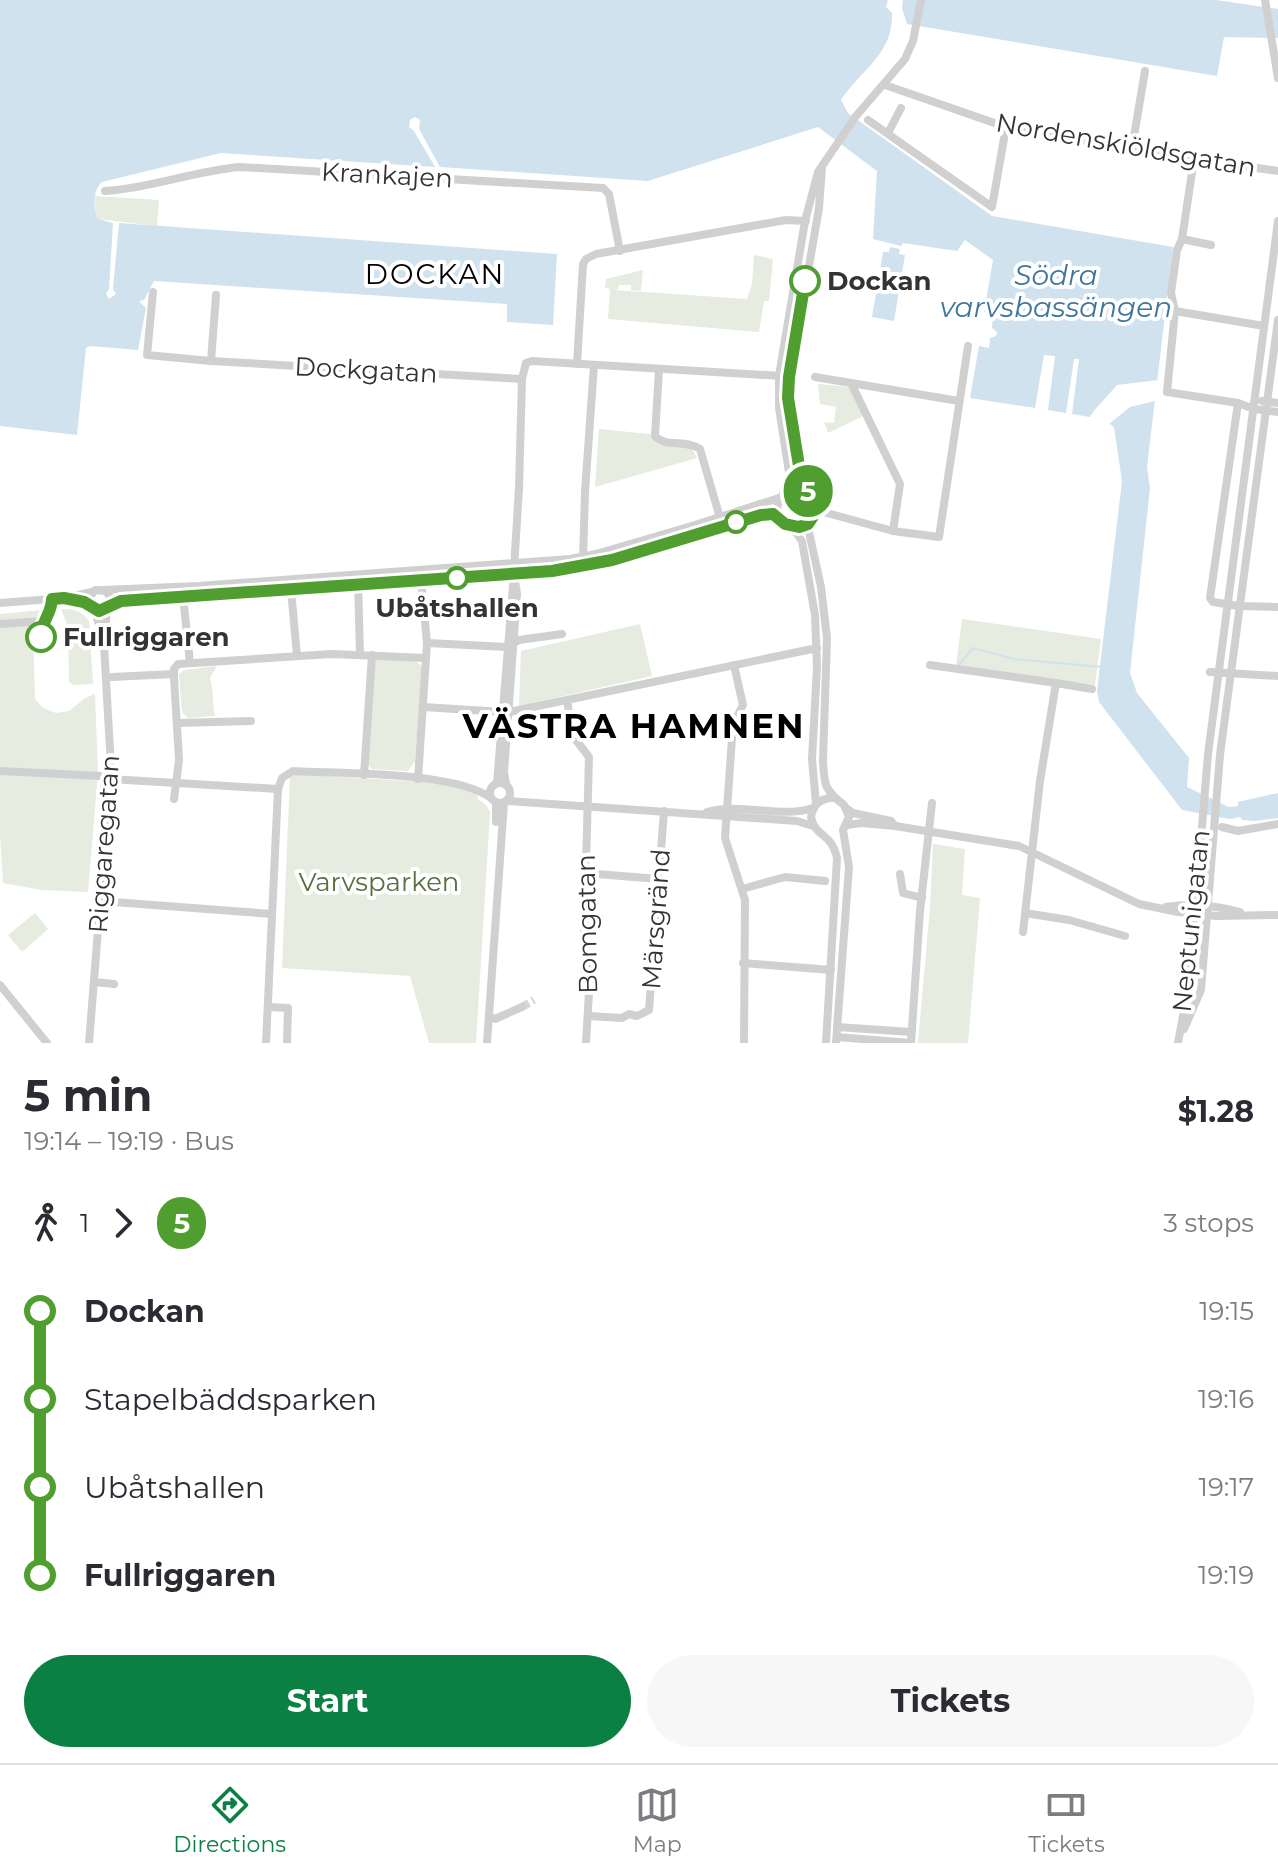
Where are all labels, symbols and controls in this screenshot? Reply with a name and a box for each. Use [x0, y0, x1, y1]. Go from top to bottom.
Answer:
street label: Nordenskiöldsgatan [994, 106, 1258, 184]
street label: Krankajen [320, 156, 454, 194]
district label: DOCKAN [365, 257, 505, 291]
water label: Södra varvsbassängen [940, 258, 1172, 324]
place label: Dockan [827, 265, 932, 297]
marker: Dockan [790, 266, 820, 296]
street label: Dockgatan [294, 350, 438, 390]
line badge: 5 [782, 465, 834, 517]
text: 5 [800, 474, 816, 508]
unlabelled marker [725, 511, 747, 533]
marker: Ubåtshallen [446, 567, 468, 589]
place label: Ubåtshallen [375, 592, 539, 624]
place label: Fullriggaren [63, 621, 230, 653]
marker: Fullriggaren [26, 622, 56, 652]
district label: VÄSTRA HAMNEN [462, 705, 805, 747]
street label: Riggaregatan [82, 754, 126, 934]
street label: Neptunigatan [1166, 828, 1216, 1014]
street label: Märsgränd [635, 848, 677, 990]
street label: Bomgatan [570, 854, 604, 994]
park label: Varvsparken [299, 866, 459, 898]
text: 5 min [24, 1068, 152, 1122]
text: $1.28 [1178, 1093, 1254, 1130]
text: 19:14 – 19:19 · Bus [24, 1125, 234, 1157]
icon: walk [24, 1201, 68, 1245]
icon: forward [101, 1201, 145, 1245]
text: 5 [173, 1206, 190, 1240]
text: 1 [80, 1207, 89, 1239]
text: 3 stops [1163, 1207, 1254, 1239]
text: Dockan [84, 1293, 205, 1330]
text: 19:15 [1199, 1295, 1254, 1327]
text: Stapelbäddsparken [84, 1381, 377, 1418]
text: 19:16 [1198, 1383, 1254, 1415]
text: Ubåtshallen [84, 1469, 265, 1506]
text: 19:17 [1199, 1471, 1254, 1503]
text: Fullriggaren [84, 1557, 276, 1594]
text: 19:19 [1198, 1559, 1254, 1591]
button: Start [24, 1655, 631, 1747]
button: Tickets [647, 1655, 1254, 1747]
tab: Directions [173, 1783, 286, 1858]
tab: Map [633, 1783, 682, 1858]
tab: Tickets [1028, 1783, 1105, 1858]

